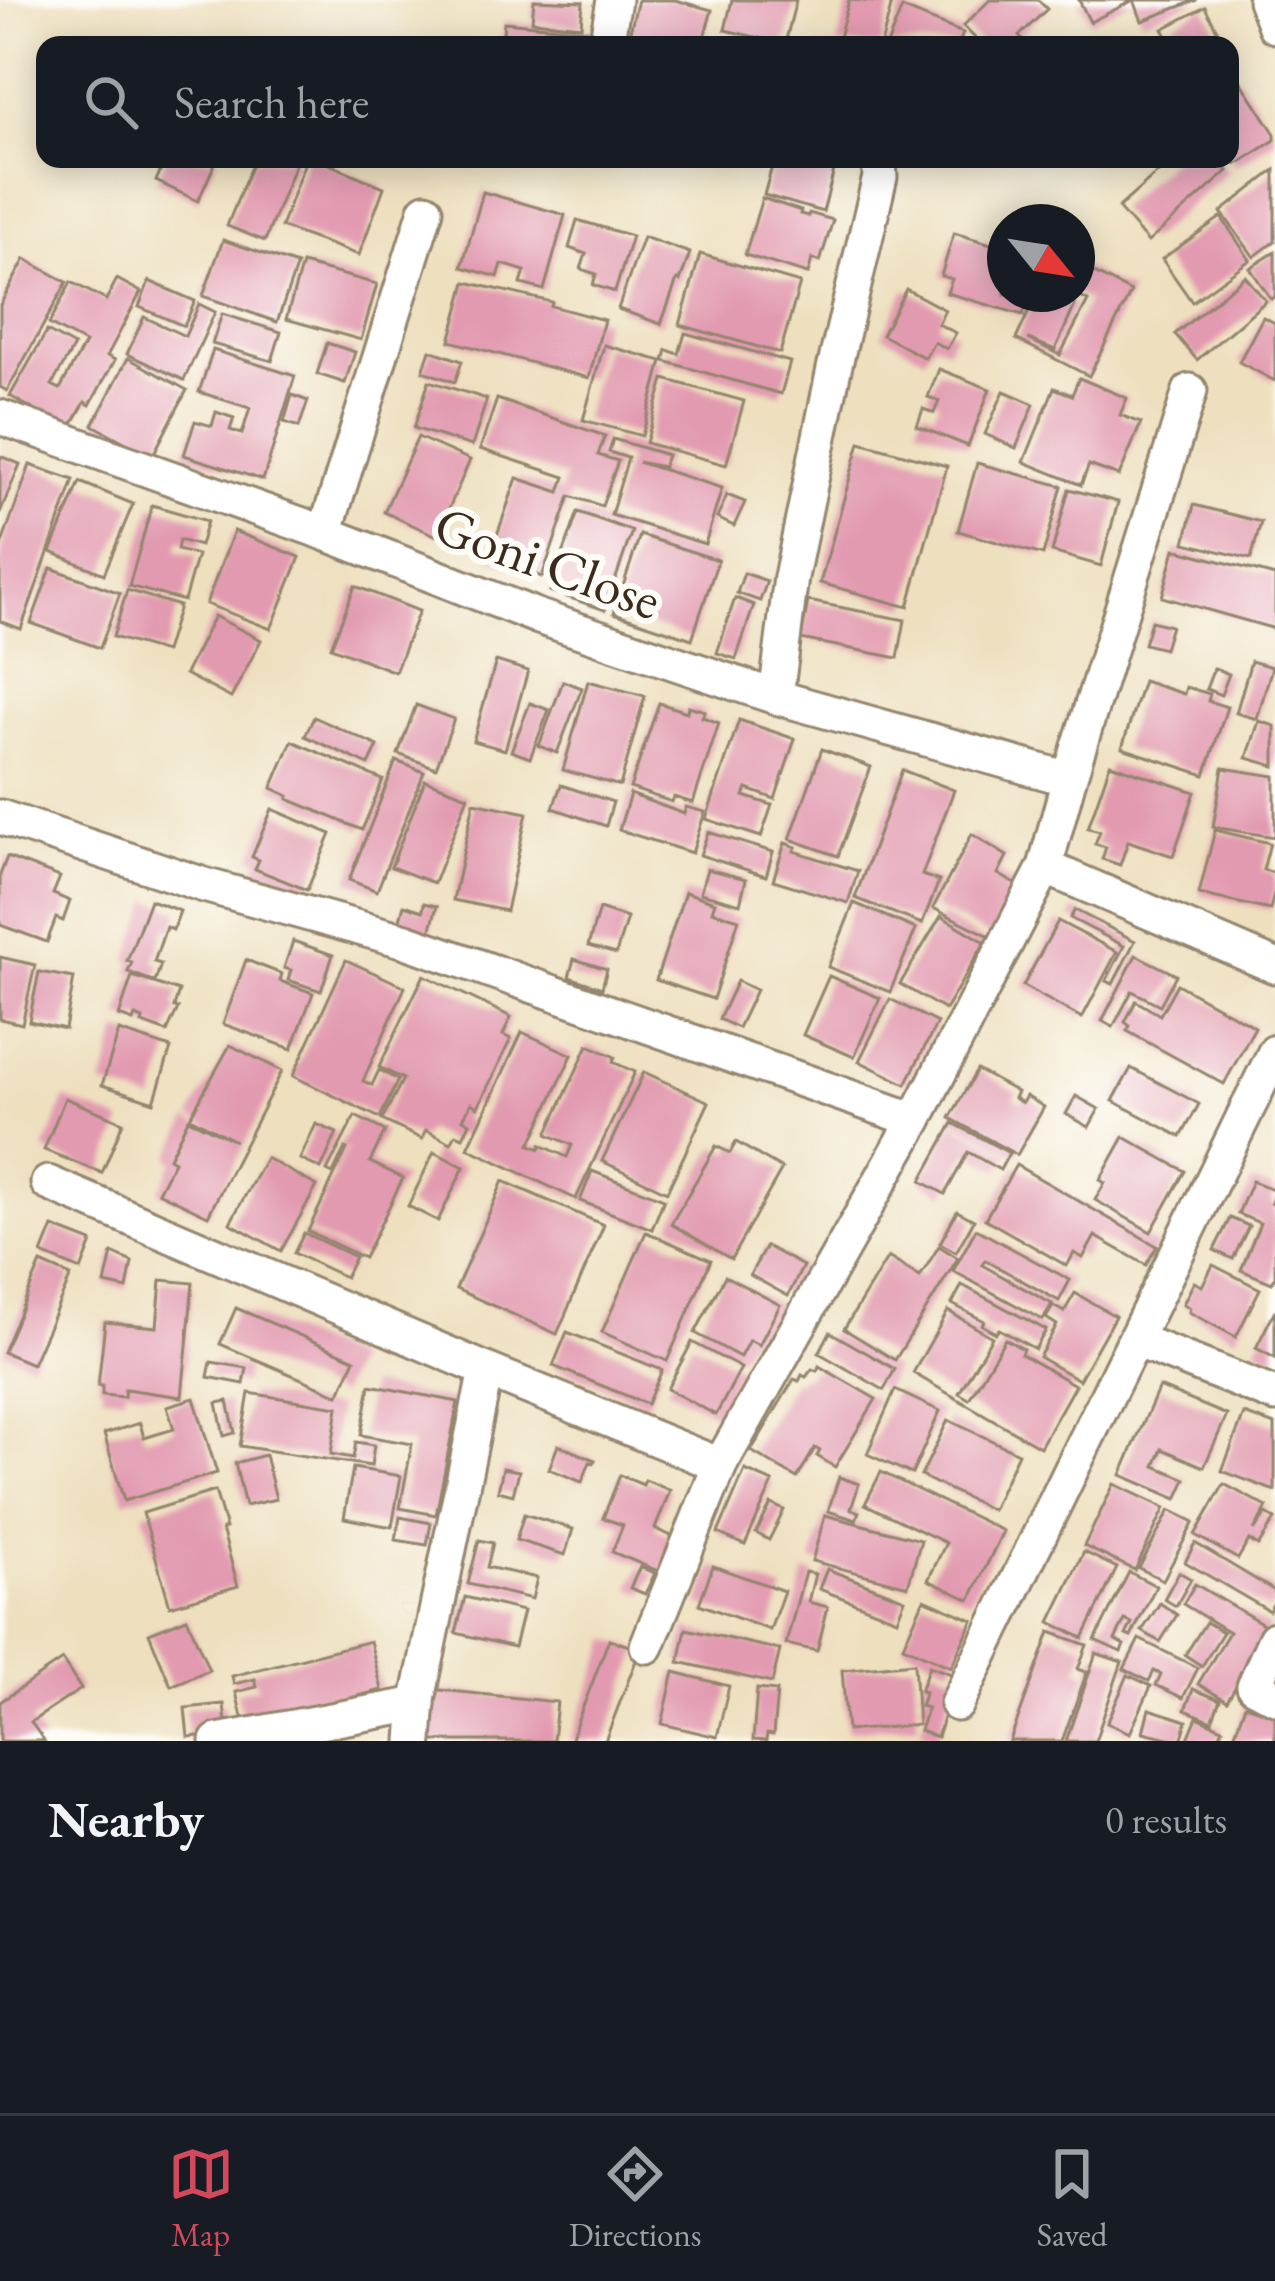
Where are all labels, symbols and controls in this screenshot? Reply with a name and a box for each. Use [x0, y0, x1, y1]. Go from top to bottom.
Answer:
search box [36, 36, 1239, 168]
icon: search [78, 69, 144, 135]
text: Search here [174, 73, 369, 131]
north arrow [987, 204, 1095, 312]
street label: Goni Close [426, 489, 670, 635]
text: Nearby [48, 1786, 204, 1852]
text: 0 results [1105, 1794, 1227, 1845]
tab: Map [168, 2141, 234, 2256]
tab: Directions [569, 2141, 702, 2256]
tab: Saved [1037, 2141, 1107, 2256]

